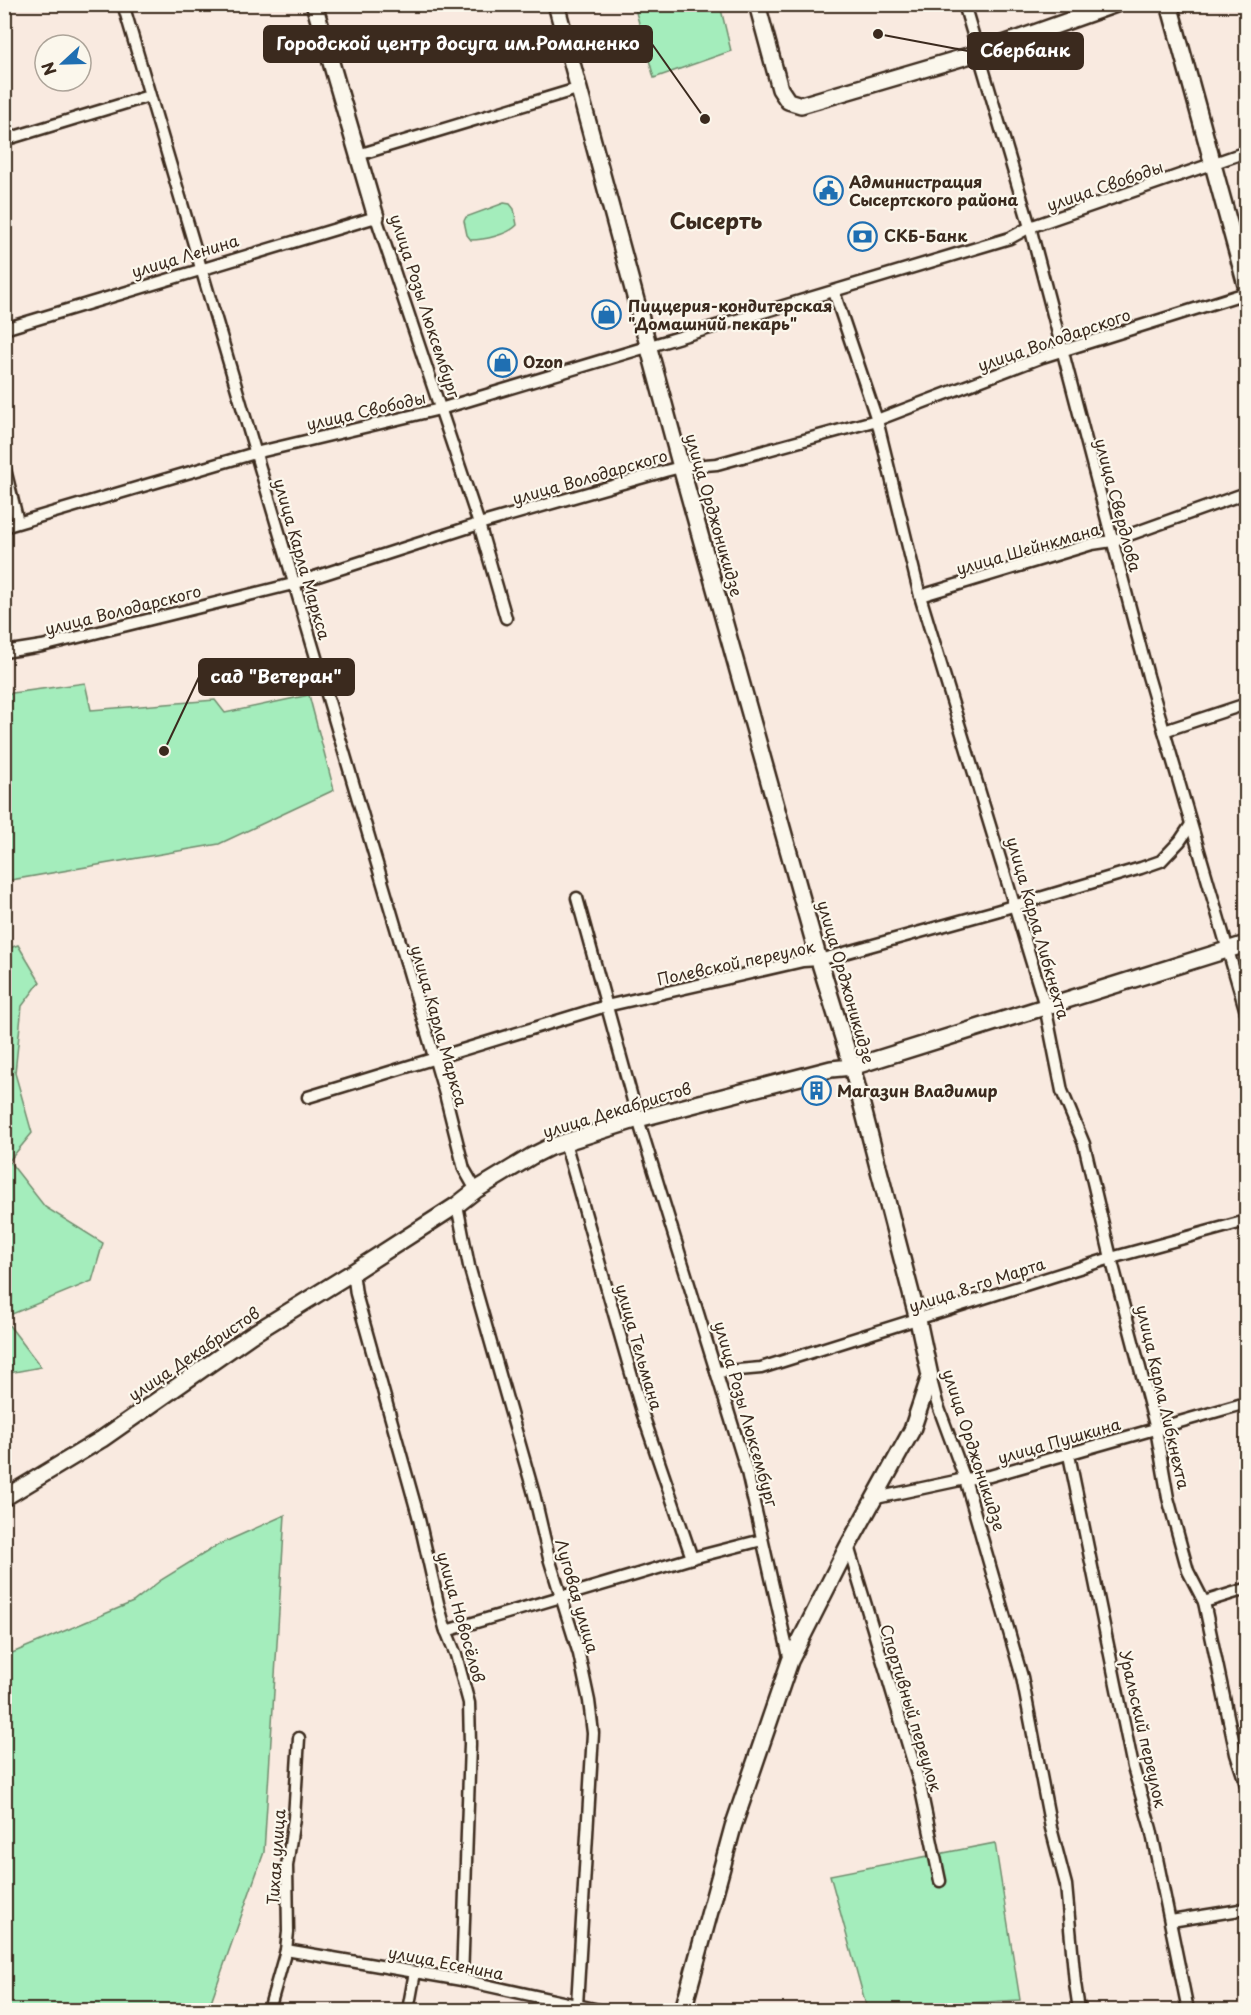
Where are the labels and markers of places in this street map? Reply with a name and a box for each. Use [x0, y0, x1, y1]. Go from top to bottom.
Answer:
callout: Городской центр досуга им.Романенко [264, 26, 652, 62]
callout: Сбербанк [968, 33, 1083, 69]
place label: Администрация Сысертского района [849, 169, 1019, 211]
public building icon: Администрация Сысертского района [812, 175, 844, 207]
bank icon: СКБ-Банк [847, 220, 879, 252]
place label: СКБ-Банк [884, 223, 968, 247]
place label: Пиццерия-кондитерская "Домашний пекарь" [628, 293, 833, 335]
shop icon: Пиццерия-кондитерская "Домашний пекарь" [591, 299, 623, 331]
shop icon: Ozon [486, 346, 518, 378]
place label: Ozon [523, 349, 563, 373]
callout: сад "Ветеран" [199, 659, 354, 695]
building icon: Магазин Владимир [800, 1075, 832, 1107]
place label: Магазин Владимир [837, 1078, 998, 1102]

